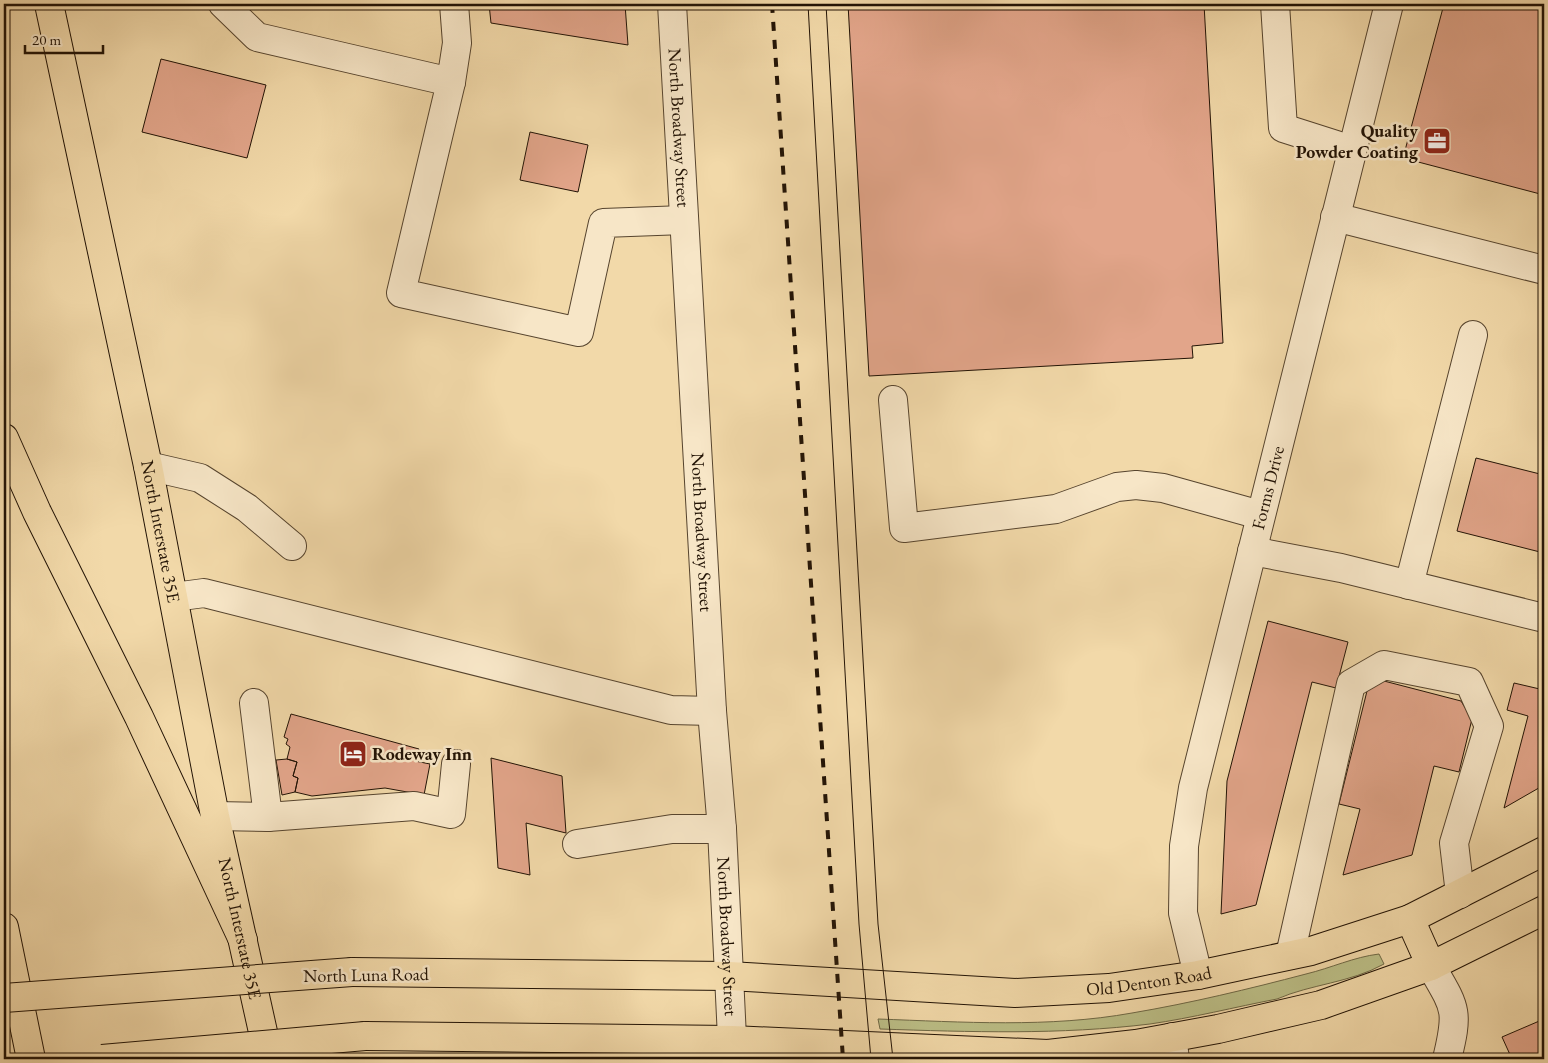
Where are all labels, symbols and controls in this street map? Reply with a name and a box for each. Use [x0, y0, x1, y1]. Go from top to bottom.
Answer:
scale bar [25, 22, 102, 54]
text: 20 m [32, 30, 61, 49]
street label: North Broadway Street [664, 48, 696, 208]
place label: Quality Powder Coating [1296, 119, 1419, 163]
office icon: Quality Powder Coating [1422, 126, 1452, 156]
street label: Forms Drive [1246, 443, 1289, 532]
street label: North Broadway Street [686, 452, 718, 613]
street label: North Interstate 35E [136, 458, 186, 604]
hotel icon: Rodeway Inn [338, 739, 368, 769]
place label: Rodeway Inn [372, 742, 472, 765]
street label: North Interstate 35E [214, 855, 267, 1001]
street label: North Broadway Street [712, 856, 743, 1017]
street label: Old Denton Road [1086, 960, 1214, 1000]
street label: North Luna Road [303, 962, 430, 987]

